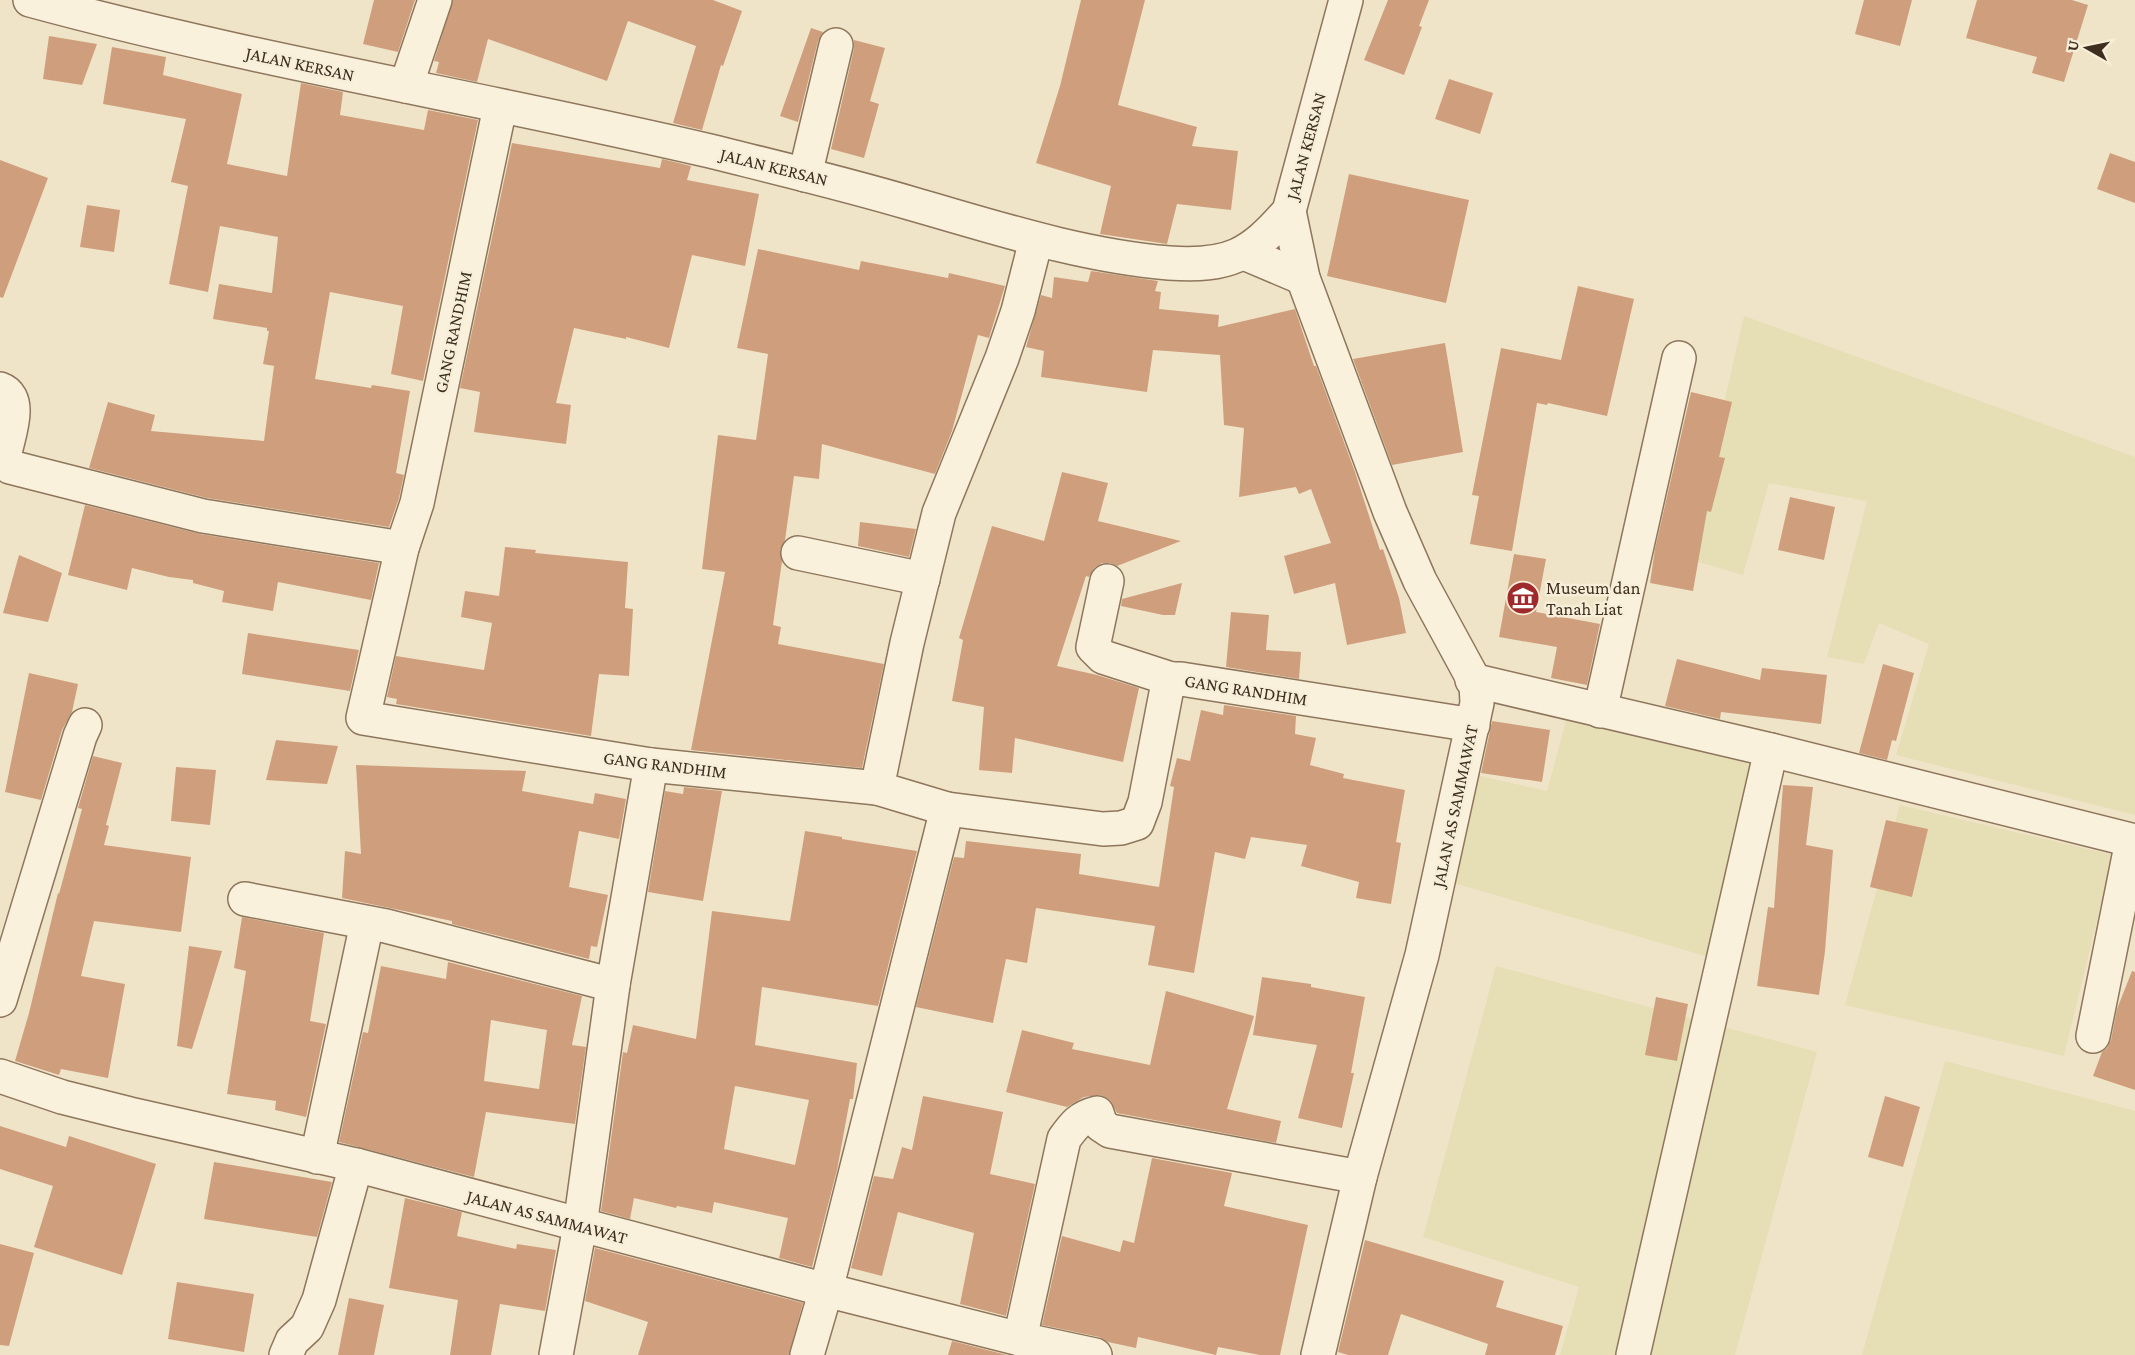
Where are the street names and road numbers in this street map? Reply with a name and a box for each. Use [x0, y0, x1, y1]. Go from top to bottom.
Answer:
street label: JALAN KERSAN [242, 42, 356, 85]
street label: JALAN KERSAN [1282, 90, 1330, 204]
street label: JALAN KERSAN [716, 143, 830, 190]
street label: GANG RANDHIM [430, 269, 476, 395]
street label: GANG RANDHIM [1183, 670, 1309, 710]
street label: JALAN AS SAMMAWAT [1428, 723, 1482, 891]
street label: GANG RANDHIM [602, 748, 728, 782]
street label: JALAN AS SAMMAWAT [462, 1185, 630, 1248]

